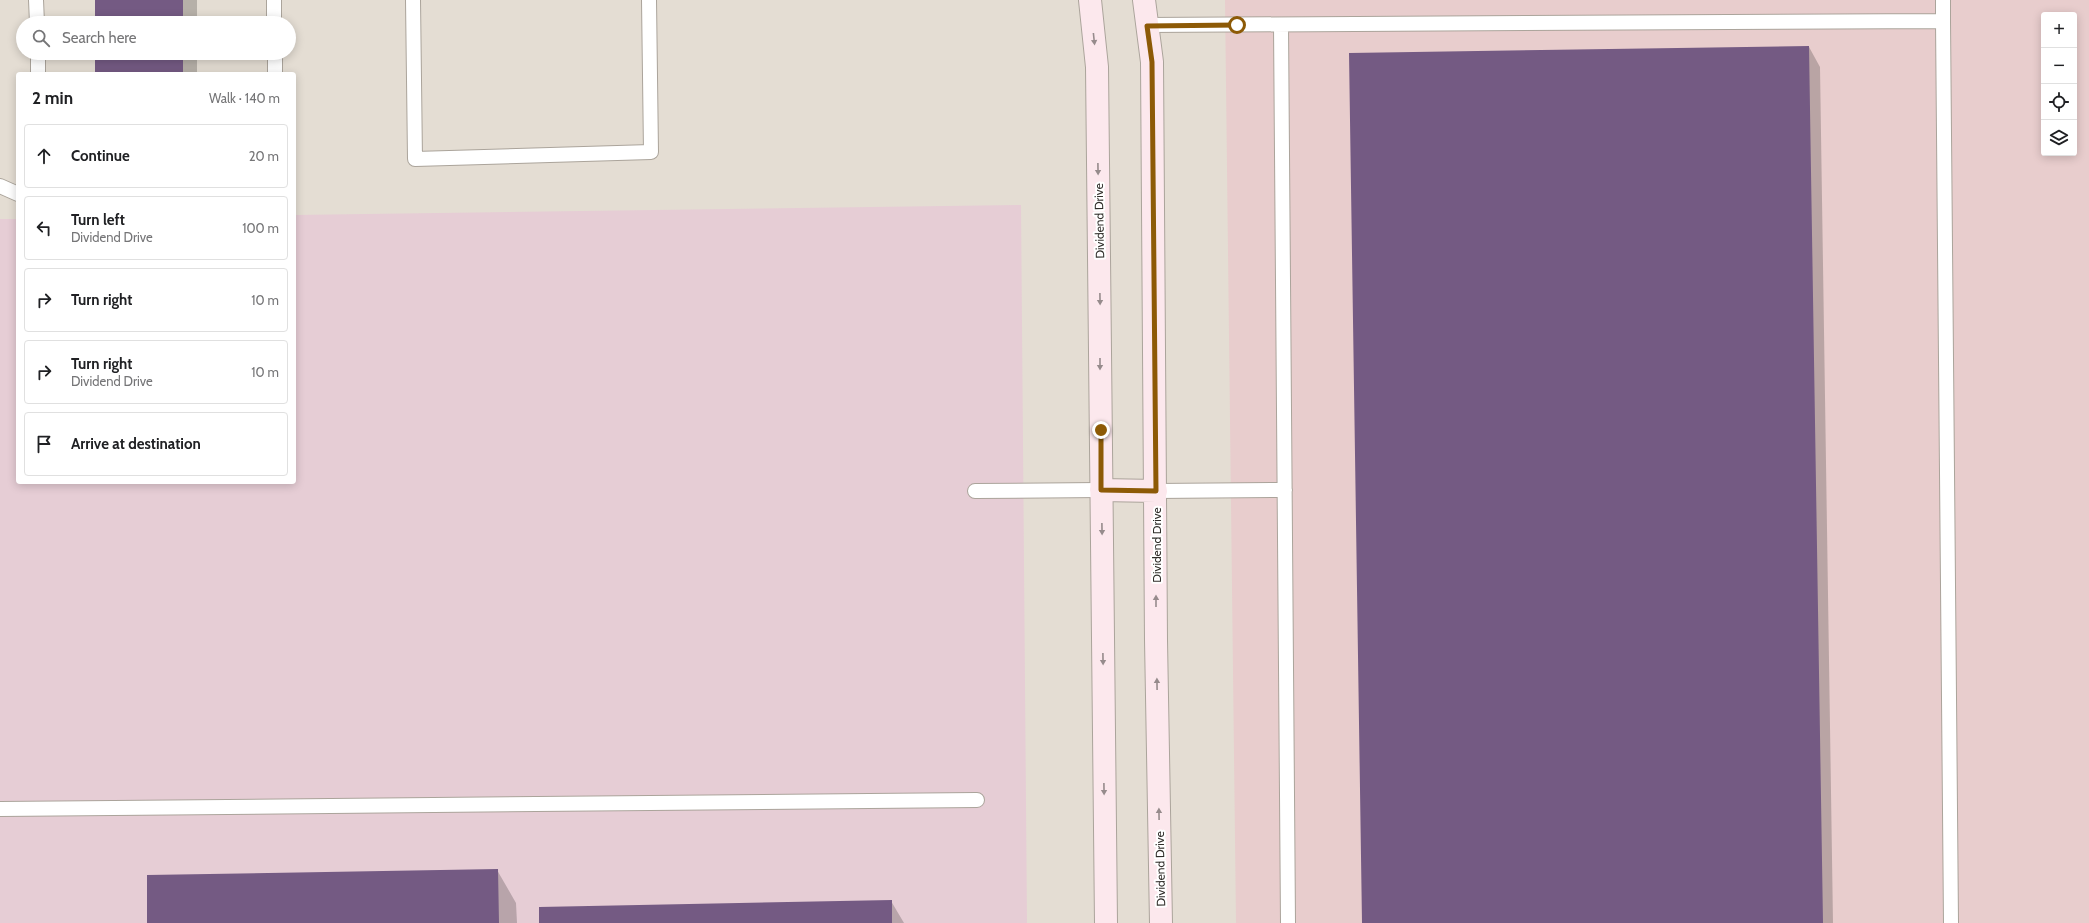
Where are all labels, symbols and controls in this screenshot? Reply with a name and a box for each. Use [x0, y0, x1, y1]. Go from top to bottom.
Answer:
map controls [2041, 12, 2077, 156]
button: + [2041, 12, 2077, 48]
search box [16, 16, 296, 60]
route start [1228, 16, 1246, 34]
icon: search [30, 27, 52, 49]
text: Search here [62, 29, 137, 47]
one-way arrow [1091, 33, 1097, 45]
button: − [2041, 48, 2077, 84]
button: locate [2041, 84, 2077, 120]
text: 2 min [32, 88, 73, 108]
text: Walk · 140 m [209, 90, 280, 106]
button: layers [2041, 120, 2077, 156]
icon: ahead [33, 145, 55, 167]
text: Continue [71, 147, 130, 165]
text: 20 m [249, 148, 279, 164]
one-way arrow [1095, 163, 1101, 176]
street label: Dividend Drive [1091, 183, 1107, 259]
text: Turn left [71, 211, 125, 229]
icon: left [33, 217, 55, 239]
text: 100 m [242, 220, 279, 236]
text: Dividend Drive [71, 229, 153, 245]
icon: right [33, 289, 55, 311]
text: Turn right [71, 291, 132, 309]
text: 10 m [251, 292, 279, 308]
one-way arrow [1097, 293, 1103, 306]
text: Turn right [71, 355, 132, 373]
one-way arrow [1097, 358, 1103, 371]
icon: right [33, 361, 55, 383]
text: 10 m [251, 364, 279, 380]
text: Dividend Drive [71, 373, 153, 389]
route end [1092, 421, 1110, 439]
icon: arrive [33, 433, 55, 455]
text: Arrive at destination [71, 435, 201, 453]
street label: Dividend Drive [1149, 507, 1164, 583]
one-way arrow [1099, 523, 1105, 536]
one-way arrow [1153, 594, 1159, 607]
one-way arrow [1100, 653, 1106, 666]
one-way arrow [1154, 677, 1160, 690]
one-way arrow [1101, 783, 1107, 796]
one-way arrow [1156, 808, 1163, 820]
street label: Dividend Drive [1152, 831, 1168, 907]

